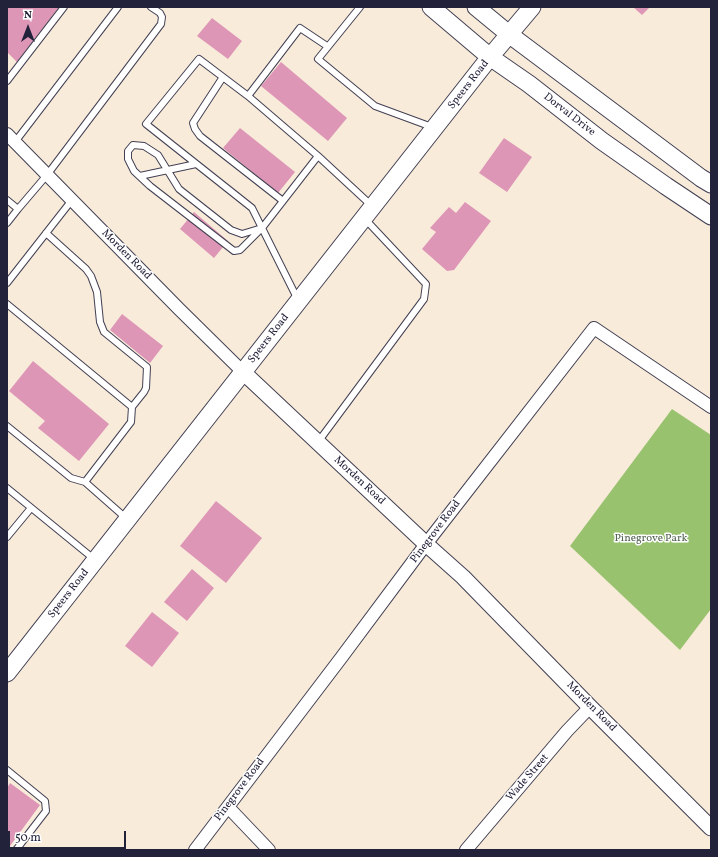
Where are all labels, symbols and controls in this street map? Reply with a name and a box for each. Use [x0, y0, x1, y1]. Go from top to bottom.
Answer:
north arrow [8, 8, 48, 48]
text: N [24, 8, 32, 23]
street label: Speers Road [446, 58, 492, 112]
street label: Dorval Drive [540, 91, 598, 139]
street label: Morden Road [98, 227, 154, 283]
street label: Speers Road [246, 312, 292, 366]
street label: Morden Road [331, 454, 387, 508]
street label: Pinegrove Road [408, 498, 464, 566]
park label: Pinegrove Park [614, 532, 688, 546]
street label: Speers Road [46, 567, 92, 621]
street label: Morden Road [563, 679, 619, 735]
street label: Wade Street [504, 752, 552, 804]
street label: Pinegrove Road [212, 756, 268, 824]
scale bar [10, 823, 128, 849]
text: 50 m [15, 830, 41, 846]

